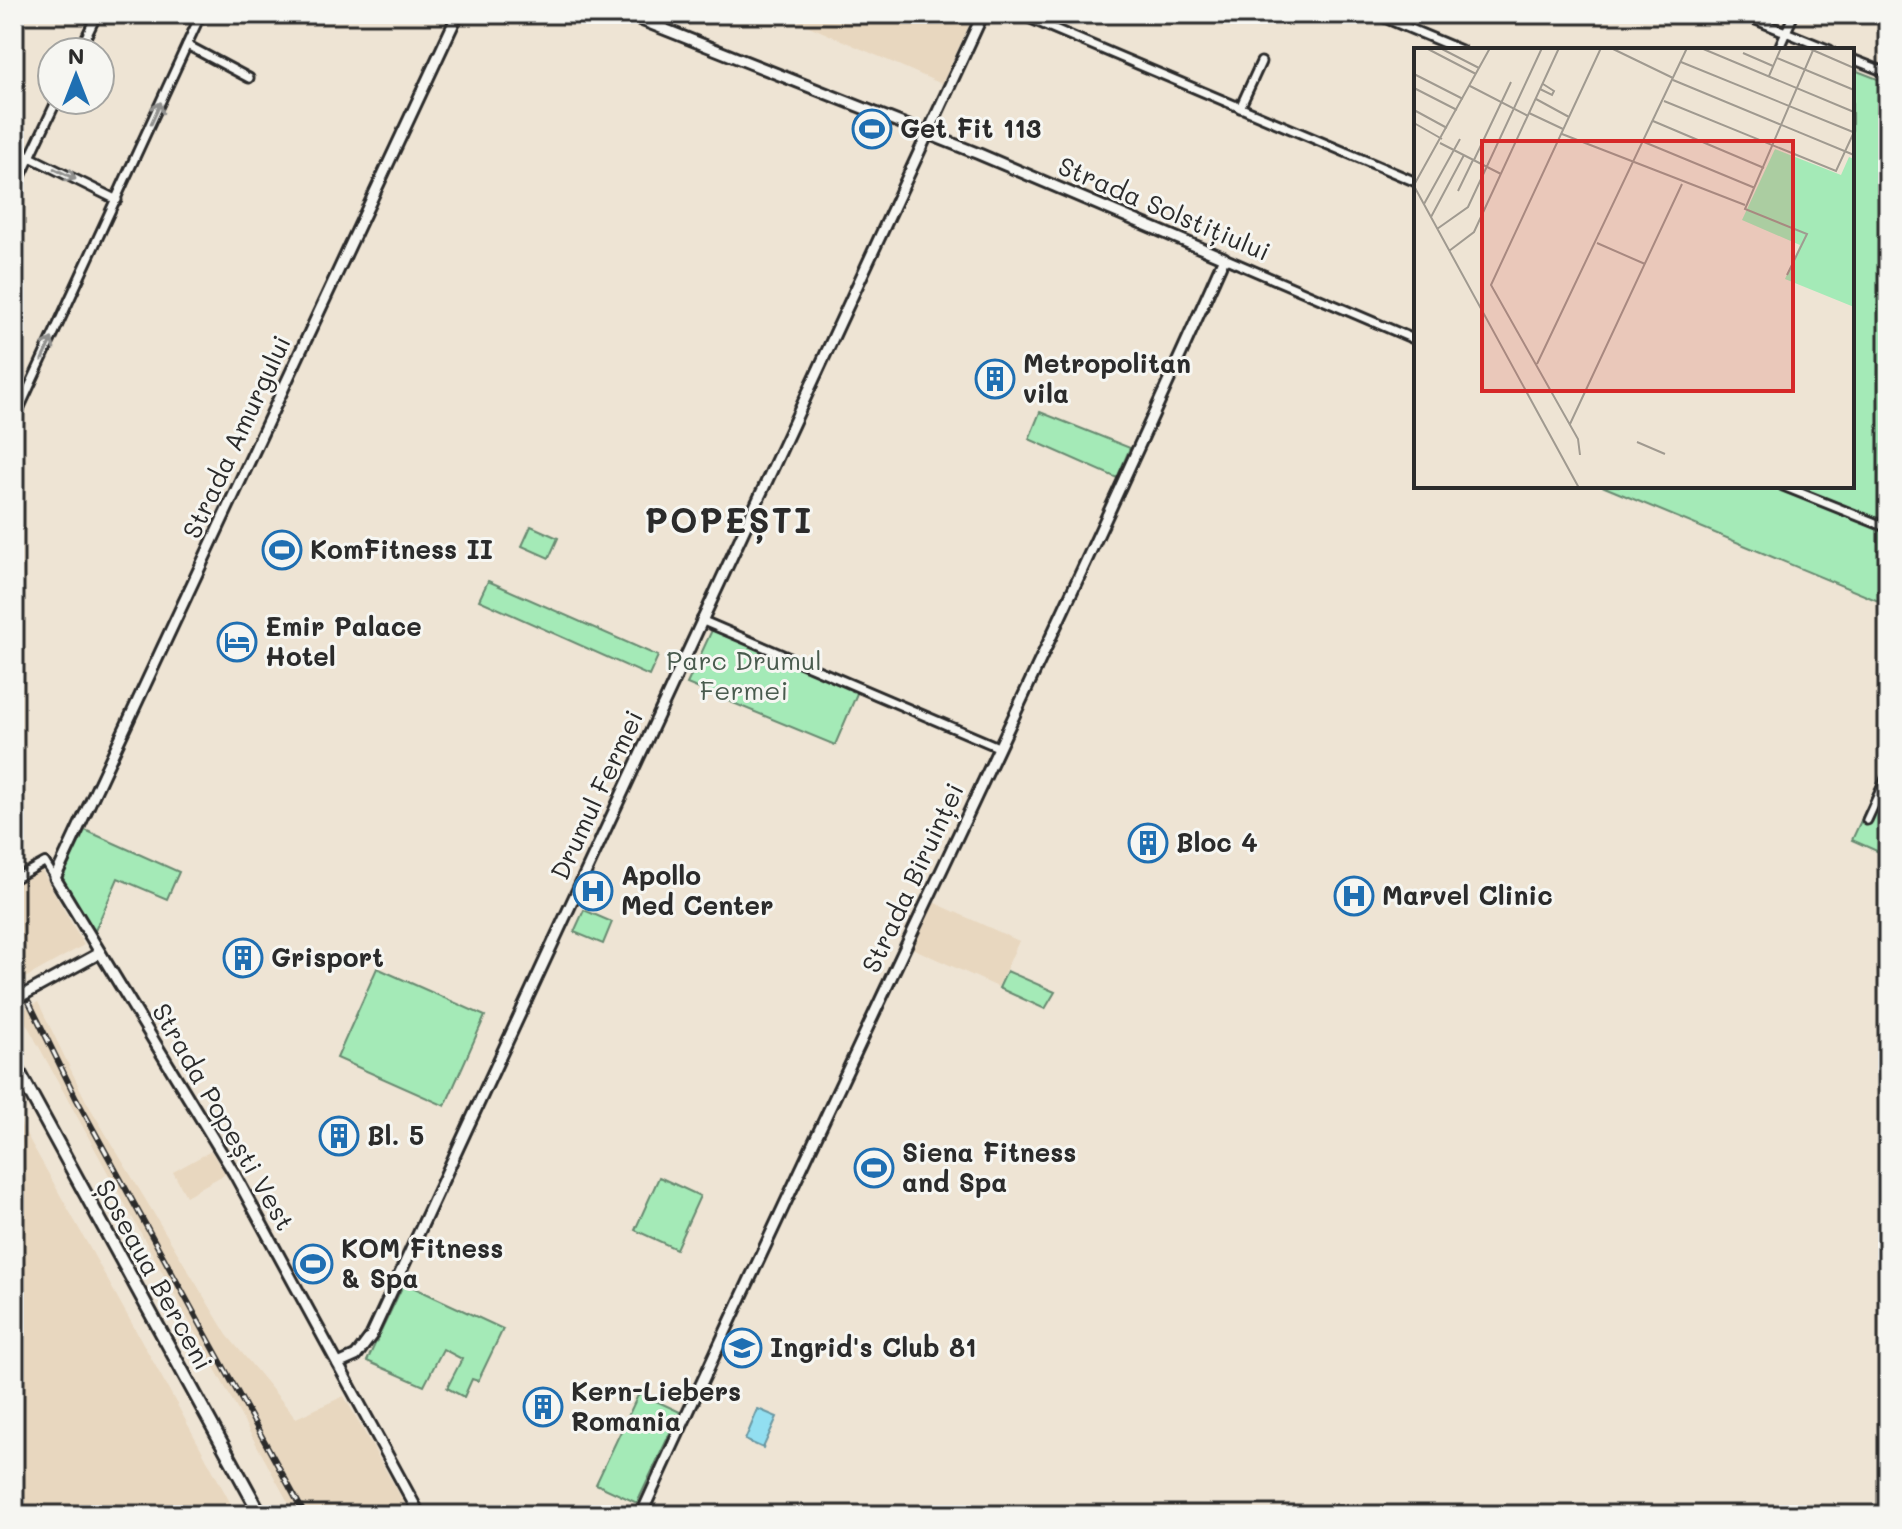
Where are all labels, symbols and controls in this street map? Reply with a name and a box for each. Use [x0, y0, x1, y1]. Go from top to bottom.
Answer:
north arrow [36, 36, 116, 116]
text: N [68, 41, 84, 70]
inset map [1414, 48, 1854, 488]
one-way arrow [149, 101, 164, 126]
sports icon: Get Fit 113 [851, 108, 893, 150]
place label: Get Fit 113 [900, 111, 1041, 145]
street label: Strada Solstițiului [1053, 148, 1276, 268]
one-way arrow [53, 167, 77, 183]
street label: Strada Amurgului [174, 330, 298, 544]
one-way arrow [40, 338, 55, 362]
place label: Metropolitan vila [1023, 346, 1191, 410]
building icon: Metropolitan vila [974, 358, 1016, 400]
district label: POPEȘTI [645, 497, 813, 544]
sports icon: KomFitness II [261, 529, 303, 571]
place label: KomFitness II [310, 532, 493, 566]
place label: Emir Palace Hotel [265, 609, 422, 673]
hotel icon: Emir Palace Hotel [216, 621, 258, 663]
park label: Parc Drumul Fermei [666, 643, 822, 707]
street label: Drumul Fermei [542, 704, 650, 885]
street label: Strada Biruinței [853, 777, 971, 978]
building icon: Bloc 4 [1127, 822, 1169, 864]
place label: Bloc 4 [1176, 825, 1258, 859]
place label: Apollo Med Center [621, 858, 774, 922]
hospital icon: Apollo Med Center [572, 870, 614, 912]
hospital icon: Marvel Clinic [1333, 875, 1375, 917]
place label: Marvel Clinic [1382, 878, 1553, 912]
building icon: Grisport [222, 937, 264, 979]
place label: Grisport [271, 940, 384, 974]
street label: Strada Popești Vest [145, 997, 303, 1236]
building icon: Bl. 5 [318, 1115, 360, 1157]
place label: Bl. 5 [367, 1118, 424, 1152]
place label: Siena Fitness and Spa [902, 1135, 1076, 1199]
sports icon: Siena Fitness and Spa [853, 1147, 895, 1189]
street label: Șoseaua Berceni [88, 1173, 221, 1376]
place label: KOM Fitness & Spa [341, 1231, 503, 1295]
sports icon: KOM Fitness & Spa [292, 1243, 334, 1285]
school or university icon: Ingrid's Club 81 [721, 1327, 763, 1369]
place label: Ingrid's Club 81 [770, 1330, 977, 1364]
place label: Kern-Liebers Romania [571, 1374, 741, 1438]
building icon: Kern-Liebers Romania [522, 1386, 564, 1428]

